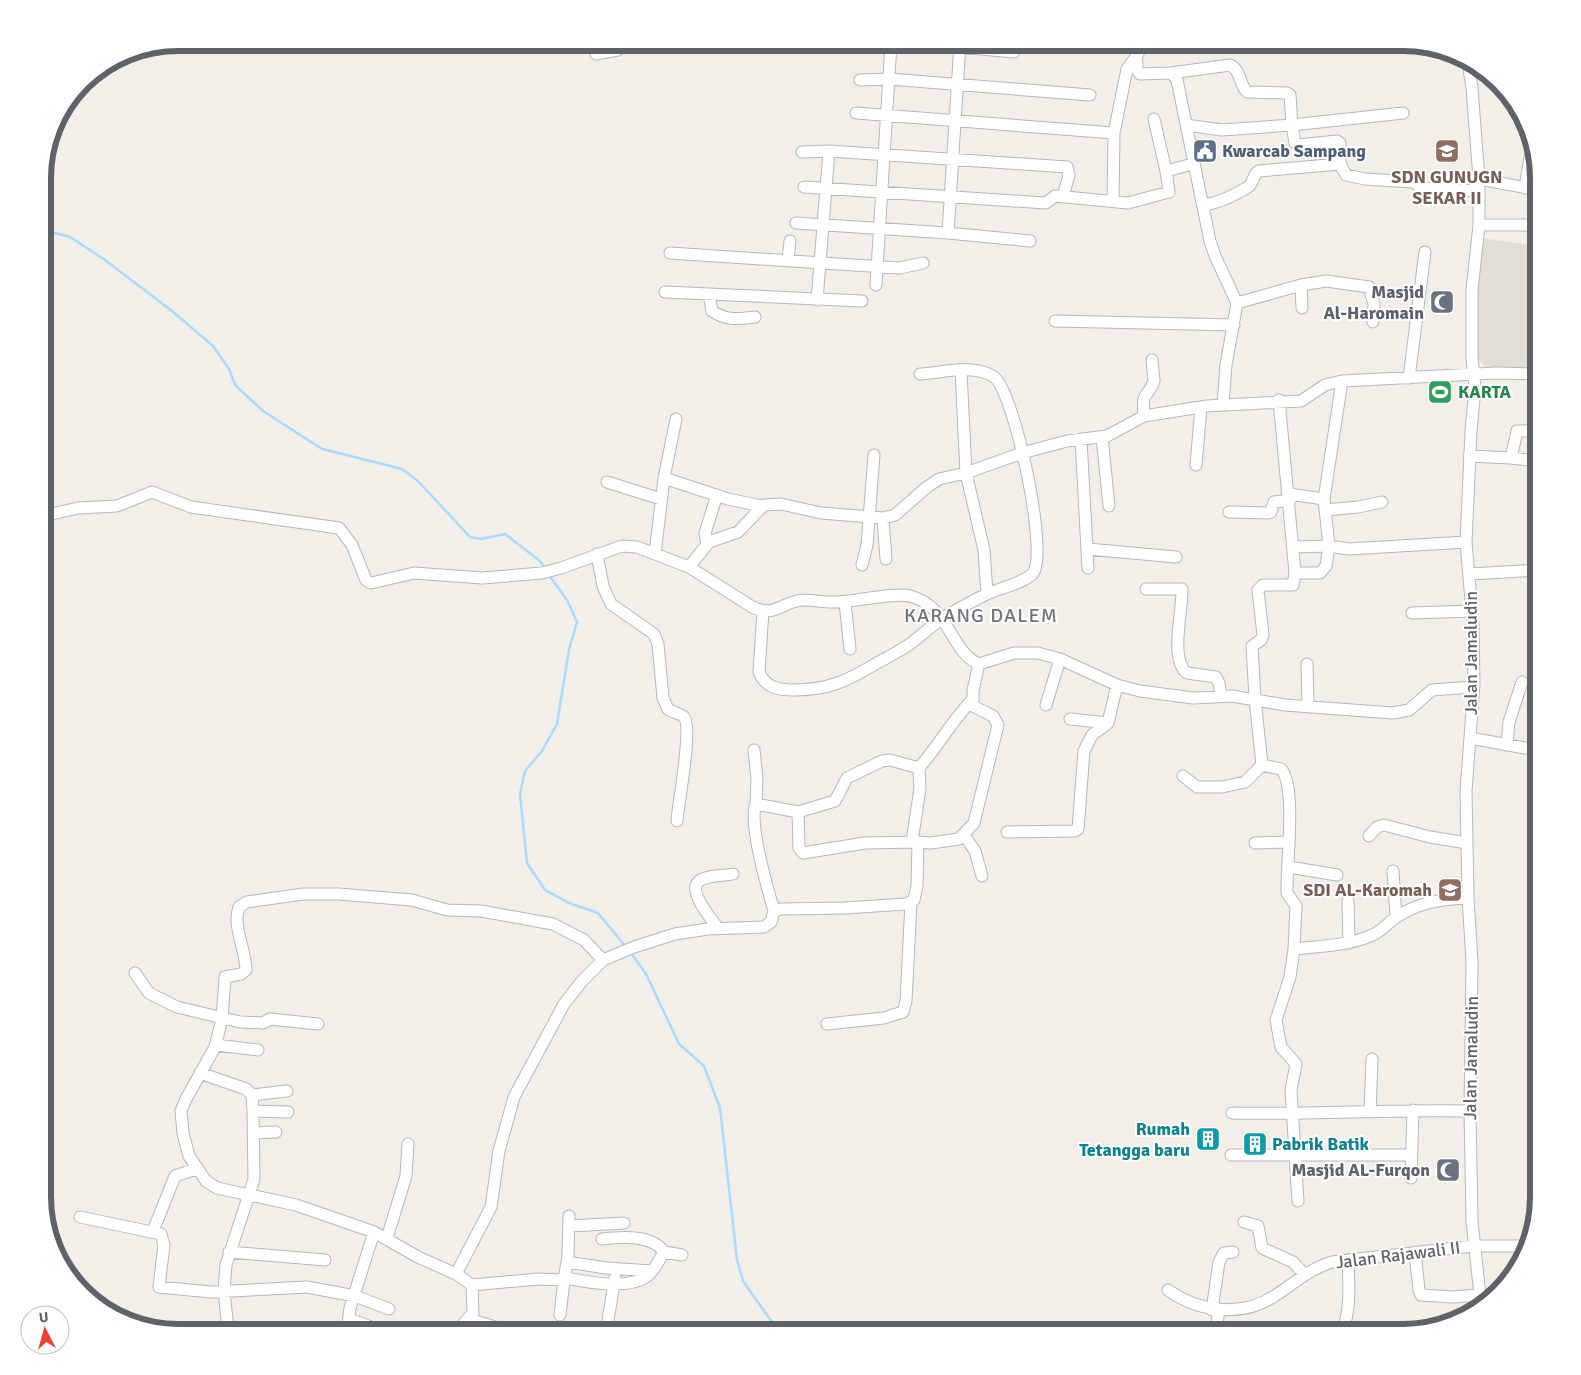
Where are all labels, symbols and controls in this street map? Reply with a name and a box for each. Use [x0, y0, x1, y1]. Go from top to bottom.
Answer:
public building icon: Kwarcab Sampang [1192, 138, 1218, 164]
school or university icon: SDN GUNUGN SEKAR II [1434, 138, 1460, 164]
place label: Kwarcab Sampang [1222, 140, 1366, 162]
place label: SDN GUNUGN SEKAR II [1391, 166, 1503, 209]
place label: Masjid Al-Haromain [1324, 281, 1424, 324]
mosque icon: Masjid Al-Haromain [1429, 289, 1455, 315]
sports icon: KARTA [1427, 379, 1453, 405]
place label: KARTA [1458, 381, 1512, 403]
street label: Jalan Jamaludin [1460, 591, 1482, 715]
district label: KARANG DALEM [904, 603, 1058, 628]
school or university icon: SDI AL-Karomah [1437, 877, 1463, 903]
place label: SDI AL-Karomah [1303, 879, 1432, 901]
street label: Jalan Jamaludin [1459, 996, 1483, 1120]
place label: Rumah Tetangga baru [1079, 1118, 1190, 1161]
building icon: Rumah Tetangga baru [1195, 1126, 1221, 1152]
building icon: Pabrik Batik [1242, 1131, 1268, 1157]
place label: Pabrik Batik [1272, 1133, 1370, 1155]
mosque icon: Masjid AL-Furqon [1435, 1157, 1461, 1183]
place label: Masjid AL-Furqon [1292, 1159, 1430, 1181]
street label: Jalan Rajawali II [1334, 1236, 1462, 1274]
north arrow [20, 1305, 70, 1355]
text: U [38, 1309, 49, 1327]

